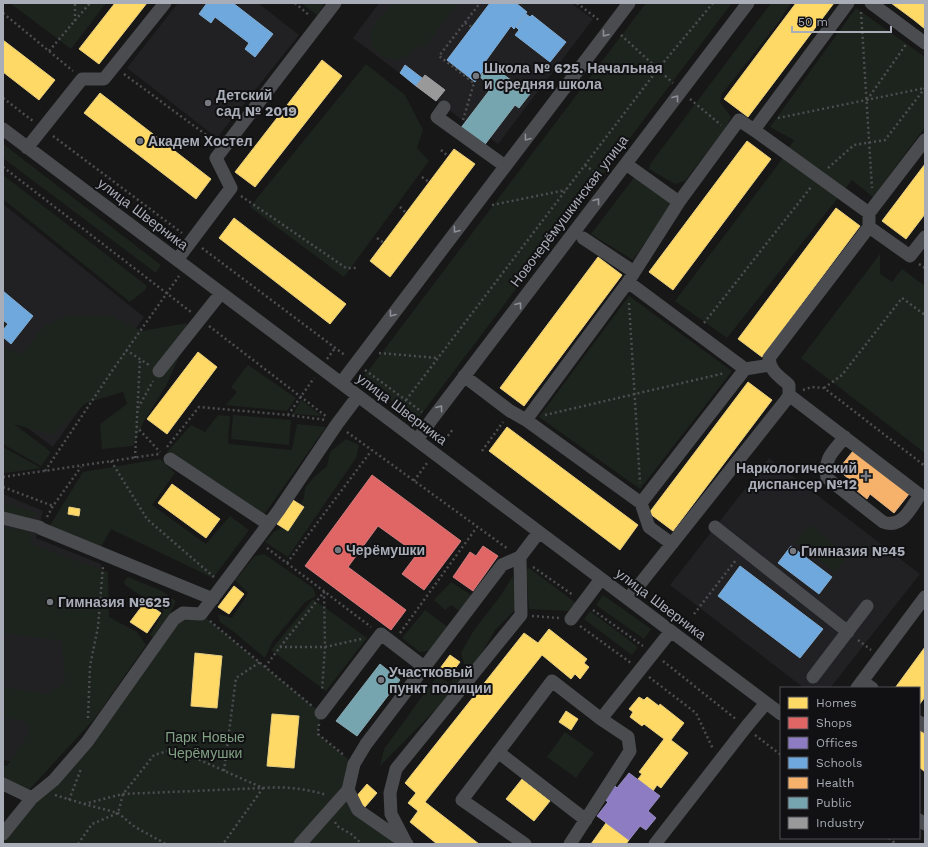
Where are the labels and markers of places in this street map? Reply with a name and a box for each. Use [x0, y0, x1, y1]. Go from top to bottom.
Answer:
place label: Школа № 625. Начальная и средняя школа [484, 60, 663, 92]
marker: Школа № 625. Начальная и средняя школа [471, 71, 481, 81]
place label: Детский сад № 2019 [216, 87, 297, 119]
marker: Детский сад № 2019 [203, 98, 213, 108]
place label: Академ Хостел [148, 133, 253, 149]
marker: Академ Хостел [135, 136, 145, 146]
place label: Наркологический диспансер №12 [736, 460, 857, 492]
marker: Наркологический диспансер №12 [860, 470, 872, 482]
place label: Черёмушки [346, 542, 425, 558]
place label: Гимназия №45 [801, 543, 905, 559]
marker: Черёмушки [333, 545, 343, 555]
marker: Гимназия №45 [788, 546, 798, 556]
place label: Гимназия №625 [58, 594, 170, 610]
marker: Гимназия №625 [45, 597, 55, 607]
place label: Участковый пункт полиции [389, 664, 492, 696]
marker: Участковый пункт полиции [376, 675, 386, 685]

